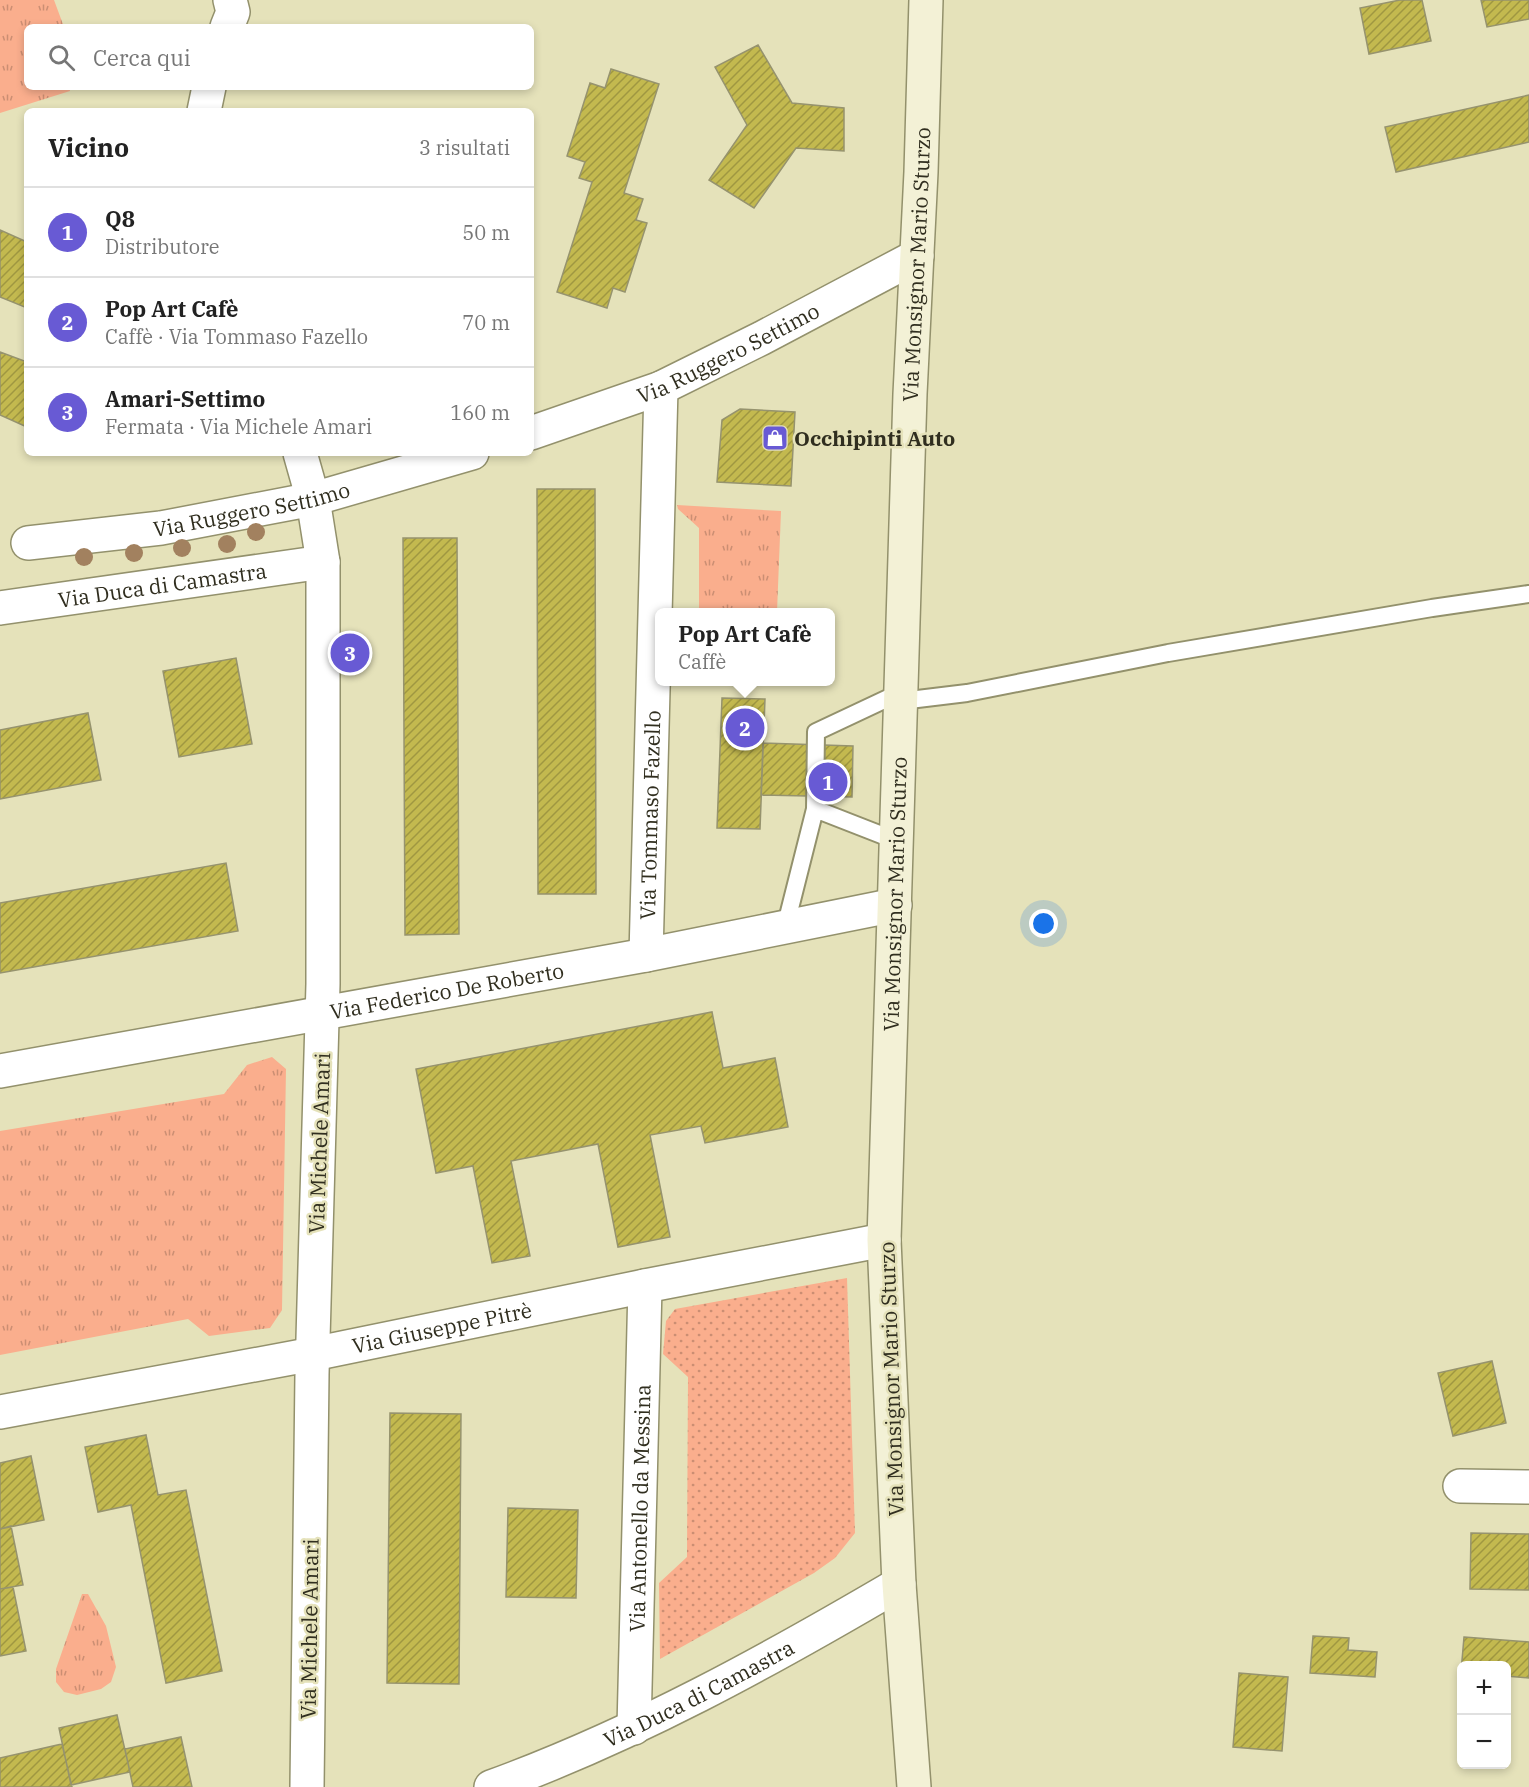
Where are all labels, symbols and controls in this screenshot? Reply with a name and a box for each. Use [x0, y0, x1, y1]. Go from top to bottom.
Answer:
search box [24, 24, 534, 90]
icon: search [45, 41, 78, 74]
text: Cerca qui [93, 43, 191, 72]
street label: Via Monsignor Mario Sturzo [896, 127, 936, 402]
text: Vicino [48, 130, 129, 164]
text: 3 risultati [419, 134, 510, 161]
text: Q8 [105, 204, 135, 233]
text: 1 [62, 219, 74, 246]
text: 50 m [462, 219, 510, 246]
text: Distributore [105, 233, 220, 260]
text: Pop Art Cafè [105, 294, 238, 323]
street label: Via Ruggero Settimo [633, 296, 824, 409]
text: 2 [62, 309, 74, 336]
text: 70 m [462, 309, 510, 336]
text: Caffè · Via Tommaso Fazello [105, 323, 368, 350]
text: Amari-Settimo [105, 384, 265, 413]
text: 3 [62, 399, 74, 426]
text: 160 m [450, 399, 510, 426]
text: Fermata · Via Michele Amari [105, 413, 372, 440]
shop icon: Occhipinti Auto [760, 423, 790, 453]
place label: Occhipinti Auto [794, 424, 955, 452]
street label: Via Ruggero Settimo [151, 475, 353, 543]
street label: Via Duca di Camastra [56, 556, 268, 614]
popup [655, 608, 835, 686]
text: Pop Art Cafè [678, 619, 812, 648]
pin: 3 [330, 630, 370, 676]
text: Caffè [678, 648, 726, 675]
pin: 2 [726, 706, 764, 750]
street label: Via Tommaso Fazello [633, 710, 666, 920]
street label: Via Monsignor Mario Sturzo [876, 756, 913, 1032]
pin: 1 [808, 760, 848, 804]
your location [1029, 909, 1058, 938]
street label: Via Federico De Roberto [328, 956, 566, 1025]
street label: Via Michele Amari [302, 1052, 336, 1234]
street label: Via Monsignor Mario Sturzo [872, 1241, 910, 1517]
street label: Via Giuseppe Pitrè [350, 1296, 534, 1360]
street label: Via Antonello da Messina [622, 1384, 657, 1633]
street label: Via Michele Amari [293, 1538, 325, 1720]
street label: Via Duca di Camastra [599, 1633, 799, 1753]
map controls [1457, 1661, 1511, 1769]
button: + [1457, 1661, 1511, 1715]
button: − [1457, 1715, 1511, 1769]

